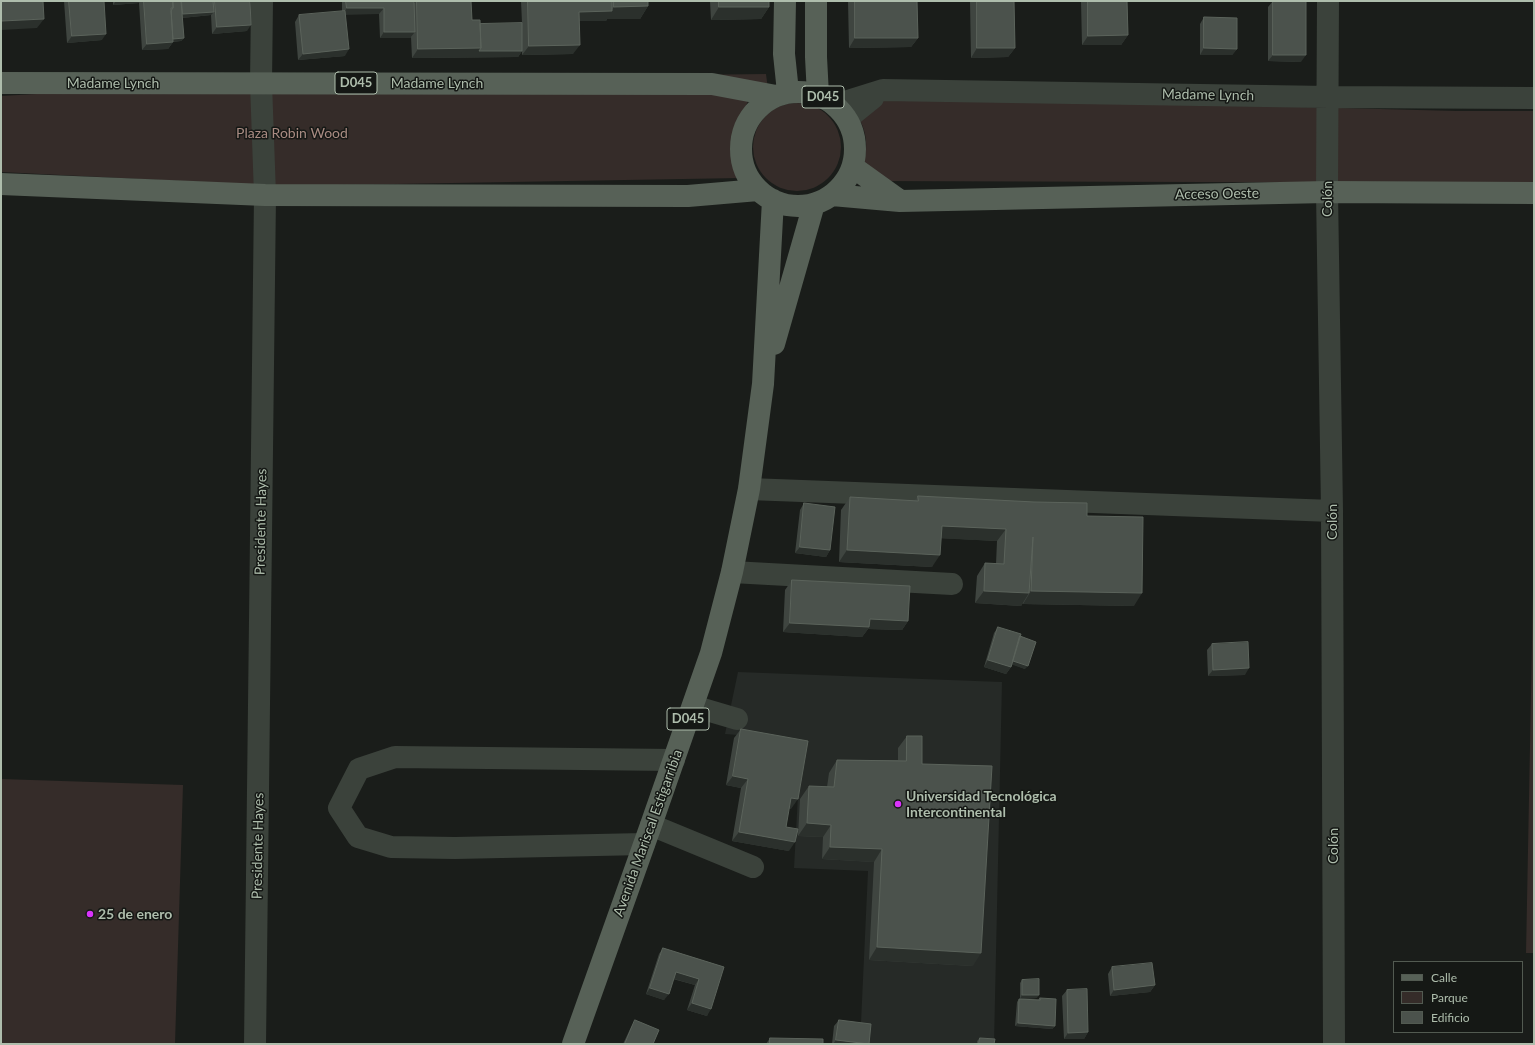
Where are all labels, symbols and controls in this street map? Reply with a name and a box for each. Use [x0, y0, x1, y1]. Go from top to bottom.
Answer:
road number: D045 [335, 72, 377, 94]
street label: Madame Lynch [67, 75, 159, 91]
street label: Madame Lynch [391, 75, 483, 91]
road number: D045 [802, 86, 844, 108]
street label: Madame Lynch [1162, 86, 1254, 104]
park label: Plaza Robin Wood [236, 125, 348, 141]
street label: Colón [1319, 181, 1335, 217]
street label: Acceso Oeste [1175, 185, 1259, 203]
street label: Presidente Hayes [252, 469, 270, 575]
street label: Colón [1324, 504, 1340, 540]
road number: D045 [667, 708, 709, 730]
street label: Avenida Mariscal Estigarribia [610, 747, 686, 919]
place label: Universidad Tecnológica Intercontinental [906, 788, 1057, 820]
street label: Presidente Hayes [249, 793, 267, 899]
marker: Universidad Tecnológica Intercontinental [893, 799, 903, 809]
street label: Colón [1325, 828, 1341, 864]
place label: 25 de enero [98, 906, 172, 922]
marker: 25 de enero [85, 909, 95, 919]
legend [1393, 961, 1523, 1033]
text: Calle [1431, 970, 1457, 985]
text: Parque [1431, 990, 1468, 1005]
text: Edificio [1431, 1010, 1470, 1025]

